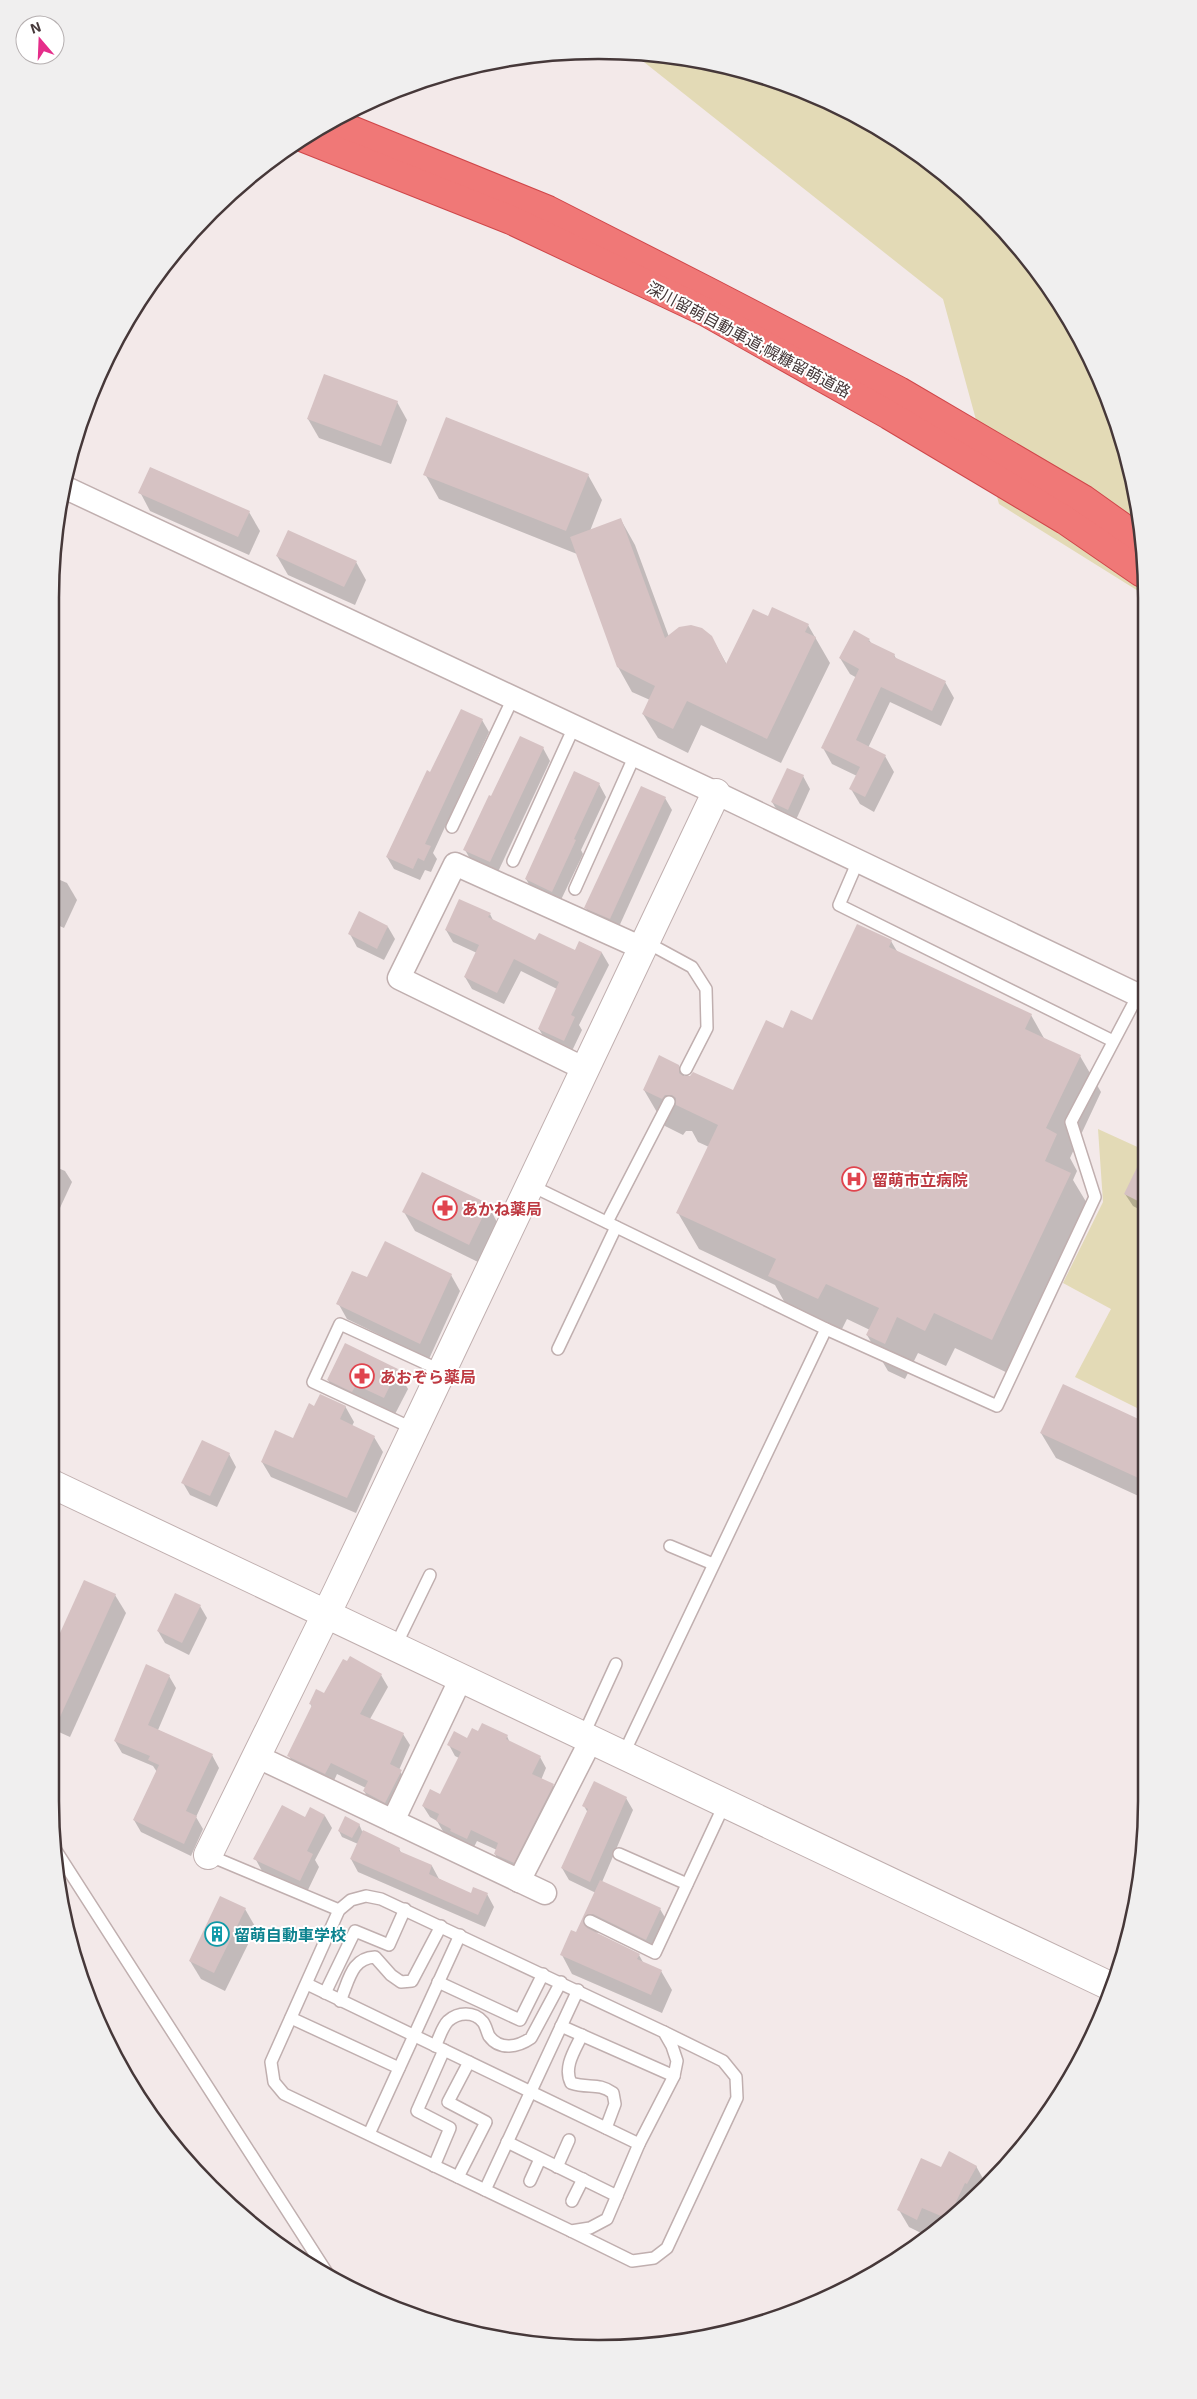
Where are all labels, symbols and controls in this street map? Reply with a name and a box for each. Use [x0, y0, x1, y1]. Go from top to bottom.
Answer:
north arrow [15, 15, 65, 65]
text: N [28, 18, 43, 37]
street label: 深川留萌自動車道;幌糠留萌道路 [644, 277, 854, 401]
hospital icon: 留萌市立病院 [841, 1166, 867, 1192]
place label: 留萌市立病院 [872, 1170, 968, 1189]
pharmacy icon: あかね薬局 [432, 1195, 458, 1221]
place label: あかね薬局 [462, 1199, 542, 1218]
pharmacy icon: あおぞら薬局 [349, 1363, 375, 1389]
place label: あおぞら薬局 [380, 1367, 476, 1386]
building icon: 留萌自動車学校 [204, 1921, 230, 1947]
place label: 留萌自動車学校 [234, 1925, 346, 1944]

